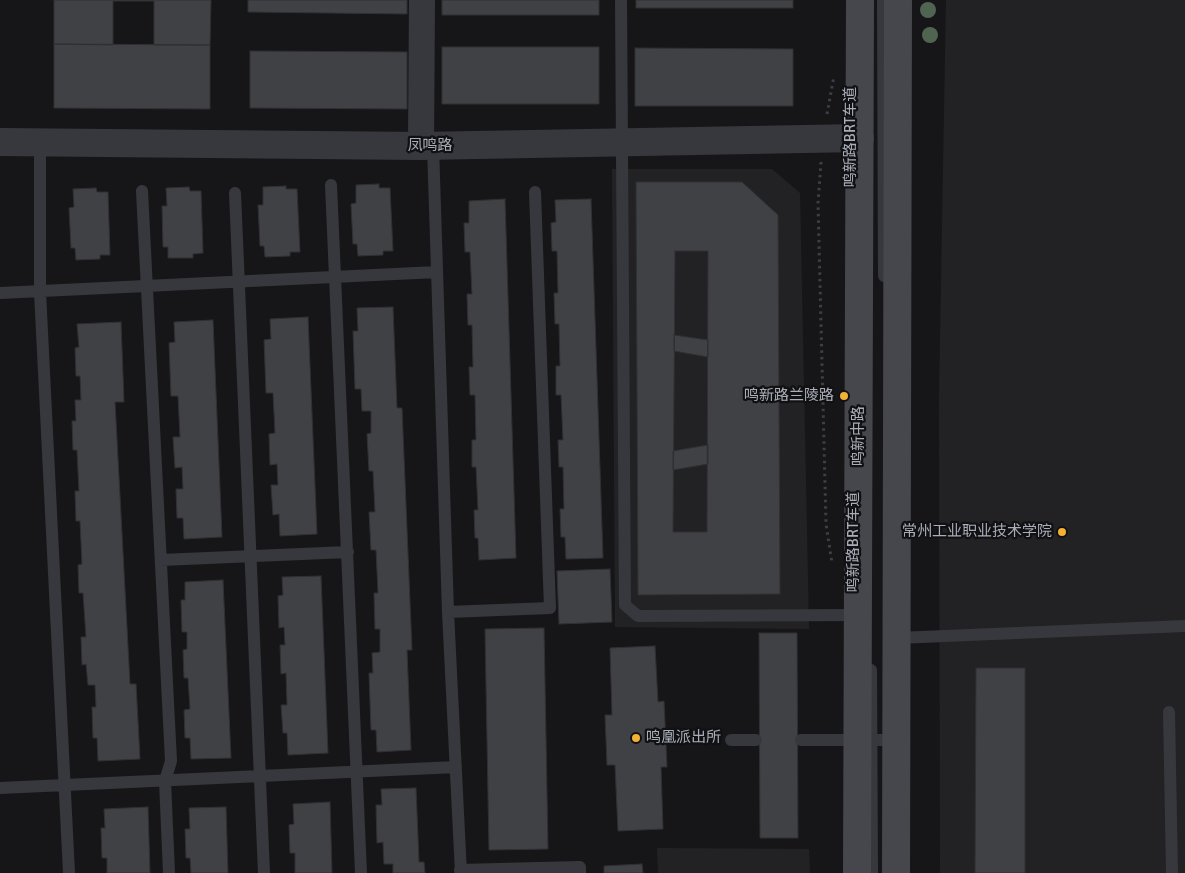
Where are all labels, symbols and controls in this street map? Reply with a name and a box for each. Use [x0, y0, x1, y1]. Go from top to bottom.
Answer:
street label: 鸣新路BRT车道 [842, 87, 860, 187]
street label: 凤鸣路 [408, 137, 452, 155]
place label: 鸣新路兰陵路 [744, 387, 834, 405]
marker: 鸣新路兰陵路 [838, 390, 850, 402]
street label: 鸣新中路 [850, 406, 868, 466]
street label: 鸣新路BRT车道 [845, 492, 863, 592]
place label: 常州工业职业技术学院 [902, 523, 1052, 541]
marker: 常州工业职业技术学院 [1056, 526, 1068, 538]
place label: 鸣凰派出所 [646, 729, 721, 747]
marker: 鸣凰派出所 [630, 732, 642, 744]

